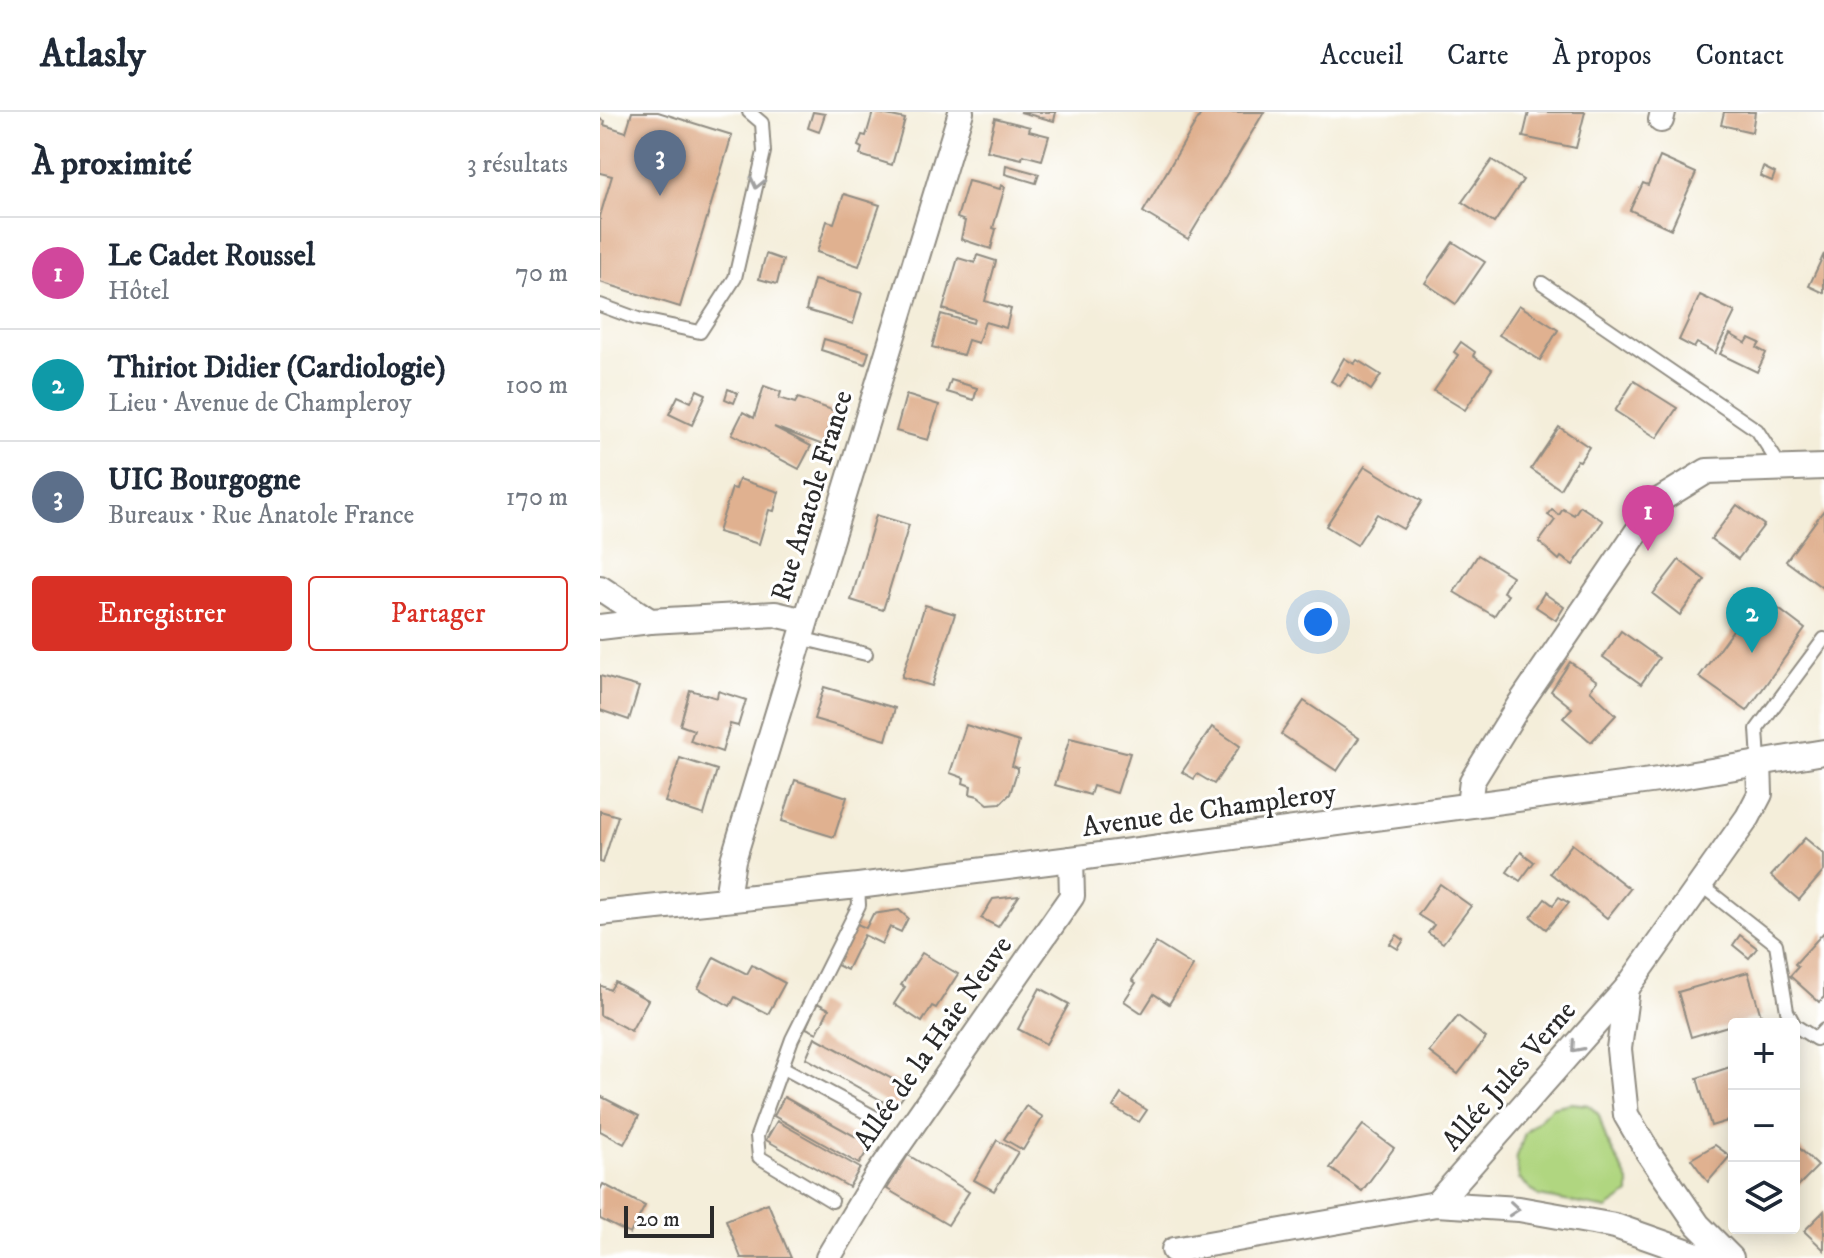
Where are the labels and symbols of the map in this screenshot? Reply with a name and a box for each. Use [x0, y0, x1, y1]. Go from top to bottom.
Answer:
pin: 3 [634, 130, 686, 196]
one-way arrow [749, 176, 766, 189]
street label: Rue Anatole France [763, 386, 861, 606]
pin: 1 [1622, 485, 1674, 551]
pin: 2 [1726, 587, 1778, 653]
your location [1298, 602, 1338, 642]
street label: Avenue de Champleroy [1080, 775, 1339, 845]
street label: Allée de la Haie Neuve [846, 929, 1020, 1157]
street label: Allée Jules Verne [1434, 994, 1584, 1158]
one-way arrow [1571, 1037, 1585, 1052]
one-way arrow [1508, 1200, 1521, 1217]
scale bar [624, 1202, 714, 1238]

